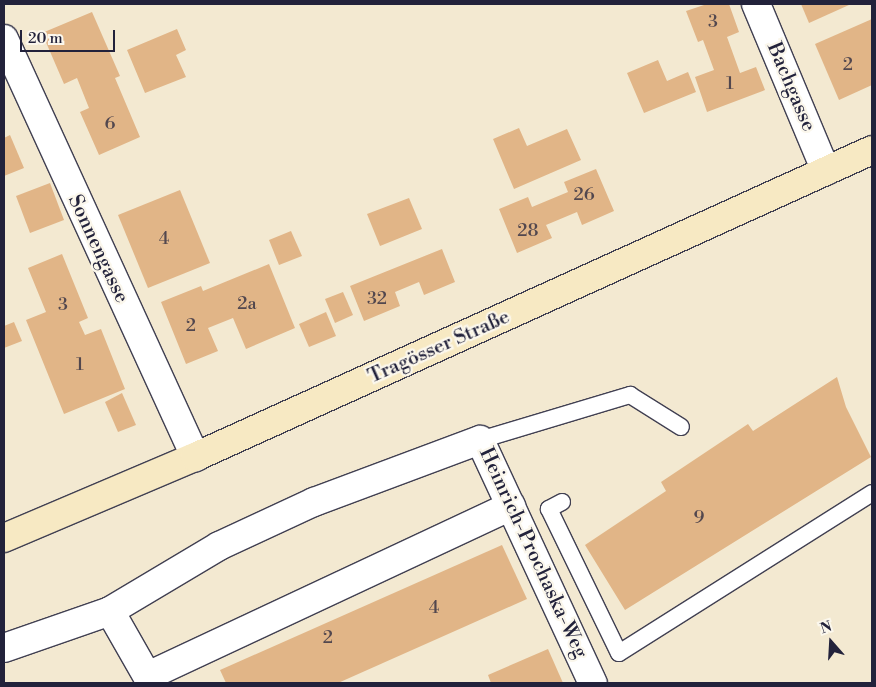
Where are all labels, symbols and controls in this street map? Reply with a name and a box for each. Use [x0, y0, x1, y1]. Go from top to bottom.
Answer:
house number: 3 [708, 11, 718, 33]
scale bar [22, 20, 118, 52]
text: 20 m [28, 29, 63, 48]
street label: Bachgasse [762, 39, 820, 135]
house number: 2 [843, 54, 853, 76]
house number: 1 [726, 73, 734, 95]
house number: 6 [105, 113, 115, 135]
house number: 26 [573, 184, 595, 206]
street label: Sonnengasse [62, 191, 134, 307]
house number: 28 [517, 220, 539, 242]
house number: 4 [159, 228, 169, 250]
house number: 32 [367, 288, 387, 310]
house number: 2a [237, 293, 257, 315]
house number: 3 [58, 294, 68, 316]
street label: Tragösser Straße [364, 305, 514, 389]
house number: 2 [186, 315, 196, 337]
house number: 1 [76, 354, 84, 376]
street label: Heinrich-Prochaska-Weg [474, 444, 592, 662]
house number: 9 [694, 507, 704, 529]
house number: 4 [429, 597, 439, 619]
north arrow [806, 617, 856, 667]
text: N [818, 618, 834, 638]
house number: 2 [323, 627, 333, 649]

